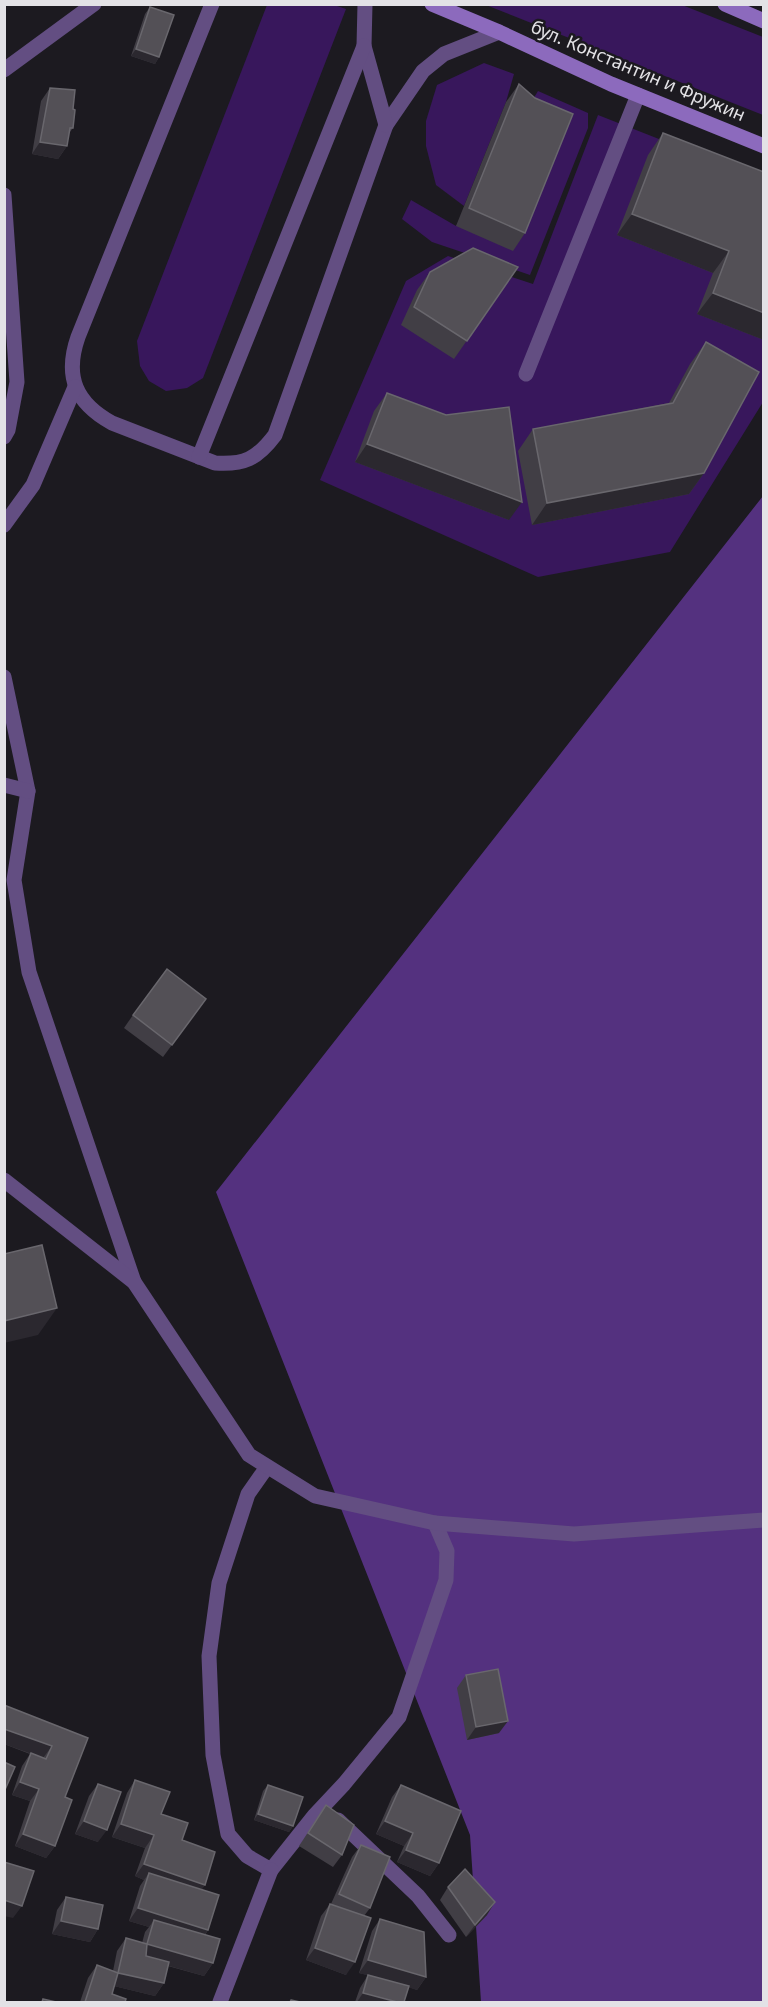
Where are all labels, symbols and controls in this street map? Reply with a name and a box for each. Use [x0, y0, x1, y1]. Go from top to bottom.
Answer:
street label: бул. Константин и Фружин [527, 14, 749, 126]

